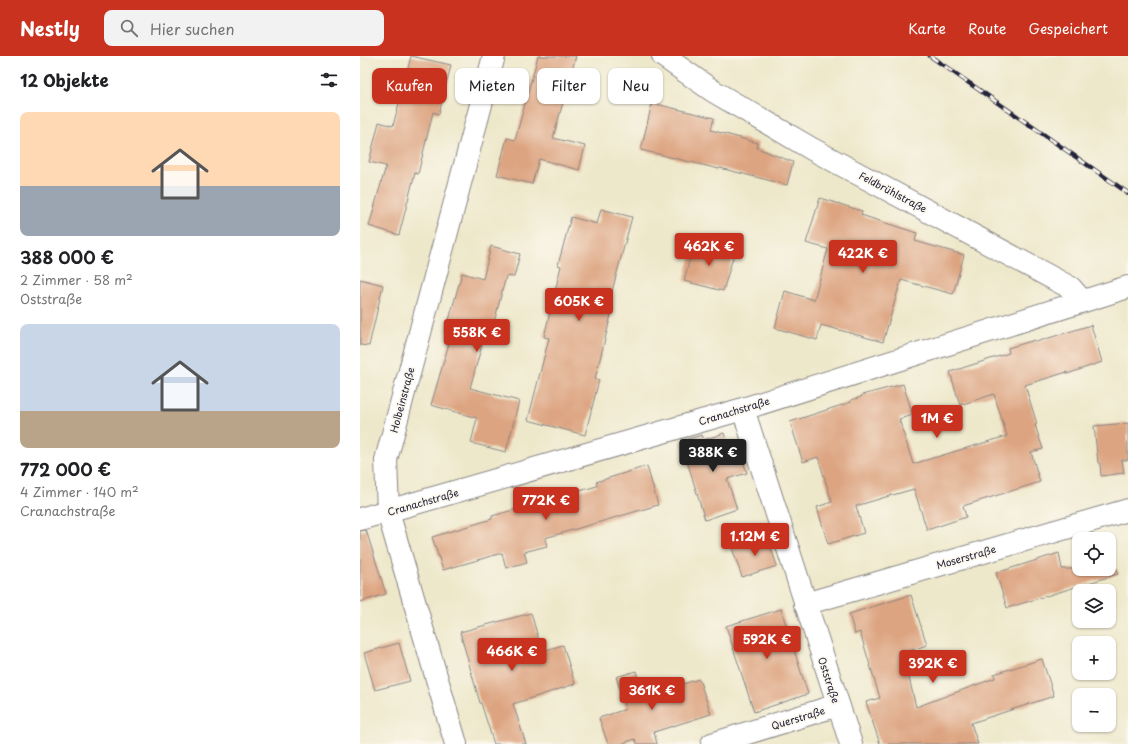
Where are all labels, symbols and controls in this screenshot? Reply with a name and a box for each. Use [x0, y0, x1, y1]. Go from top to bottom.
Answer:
search box [104, 10, 384, 46]
text: Nestly [20, 14, 80, 42]
icon: search [118, 17, 140, 39]
text: Hier suchen [150, 17, 235, 40]
text: Karte [908, 18, 946, 39]
text: Route [968, 18, 1006, 39]
text: Gespeichert [1028, 18, 1108, 39]
text: 12 Objekte [20, 67, 109, 93]
chip: Kaufen [372, 68, 447, 104]
chip: Mieten [455, 68, 529, 104]
chip: Filter [537, 68, 600, 104]
chip: Neu [608, 68, 663, 104]
icon: filters [318, 69, 340, 91]
icon: home [144, 138, 216, 210]
street label: Feldbrühlstraße [857, 167, 930, 216]
pin: 462K € [676, 233, 742, 267]
text: 462K € [684, 236, 734, 255]
pin: 422K € [830, 240, 896, 274]
text: 422K € [838, 243, 888, 262]
text: 388 000 € [20, 244, 114, 270]
text: 2 Zimmer · 58 m² [20, 270, 133, 289]
pin: 605K € [546, 288, 612, 322]
text: Oststraße [20, 289, 82, 308]
text: 605K € [554, 291, 604, 310]
pin: 558K € [444, 319, 510, 353]
text: 558K € [453, 322, 501, 341]
icon: home [144, 350, 216, 422]
street label: Holbeinstraße [386, 365, 417, 434]
street label: Cranachstraße [697, 393, 771, 428]
pin: 1M € [913, 405, 961, 439]
text: 1M € [921, 408, 953, 427]
pin: 388K € [680, 439, 746, 473]
text: 388K € [688, 442, 738, 461]
text: 772 000 € [20, 456, 111, 482]
text: 4 Zimmer · 140 m² [20, 482, 139, 501]
street label: Cranachstraße [386, 484, 460, 519]
pin: 772K € [513, 487, 579, 521]
text: 772K € [522, 490, 570, 509]
text: Cranachstraße [20, 501, 115, 520]
pin: 1.12M € [718, 523, 792, 557]
text: 1.12M € [730, 526, 780, 545]
map controls [1072, 532, 1116, 732]
button: locate [1072, 532, 1116, 576]
street label: Moserstraße [934, 541, 997, 572]
button: layers [1072, 584, 1116, 628]
pin: 592K € [734, 626, 800, 660]
text: 592K € [743, 629, 791, 648]
button: + [1072, 636, 1116, 680]
pin: 466K € [479, 638, 545, 672]
text: 466K € [486, 641, 538, 660]
pin: 392K € [900, 650, 966, 684]
text: 392K € [908, 653, 958, 672]
street label: Oststraße [815, 655, 844, 705]
pin: 361K € [619, 677, 685, 711]
text: 361K € [629, 680, 675, 699]
button: − [1072, 688, 1116, 732]
street label: Querstraße [769, 702, 826, 733]

